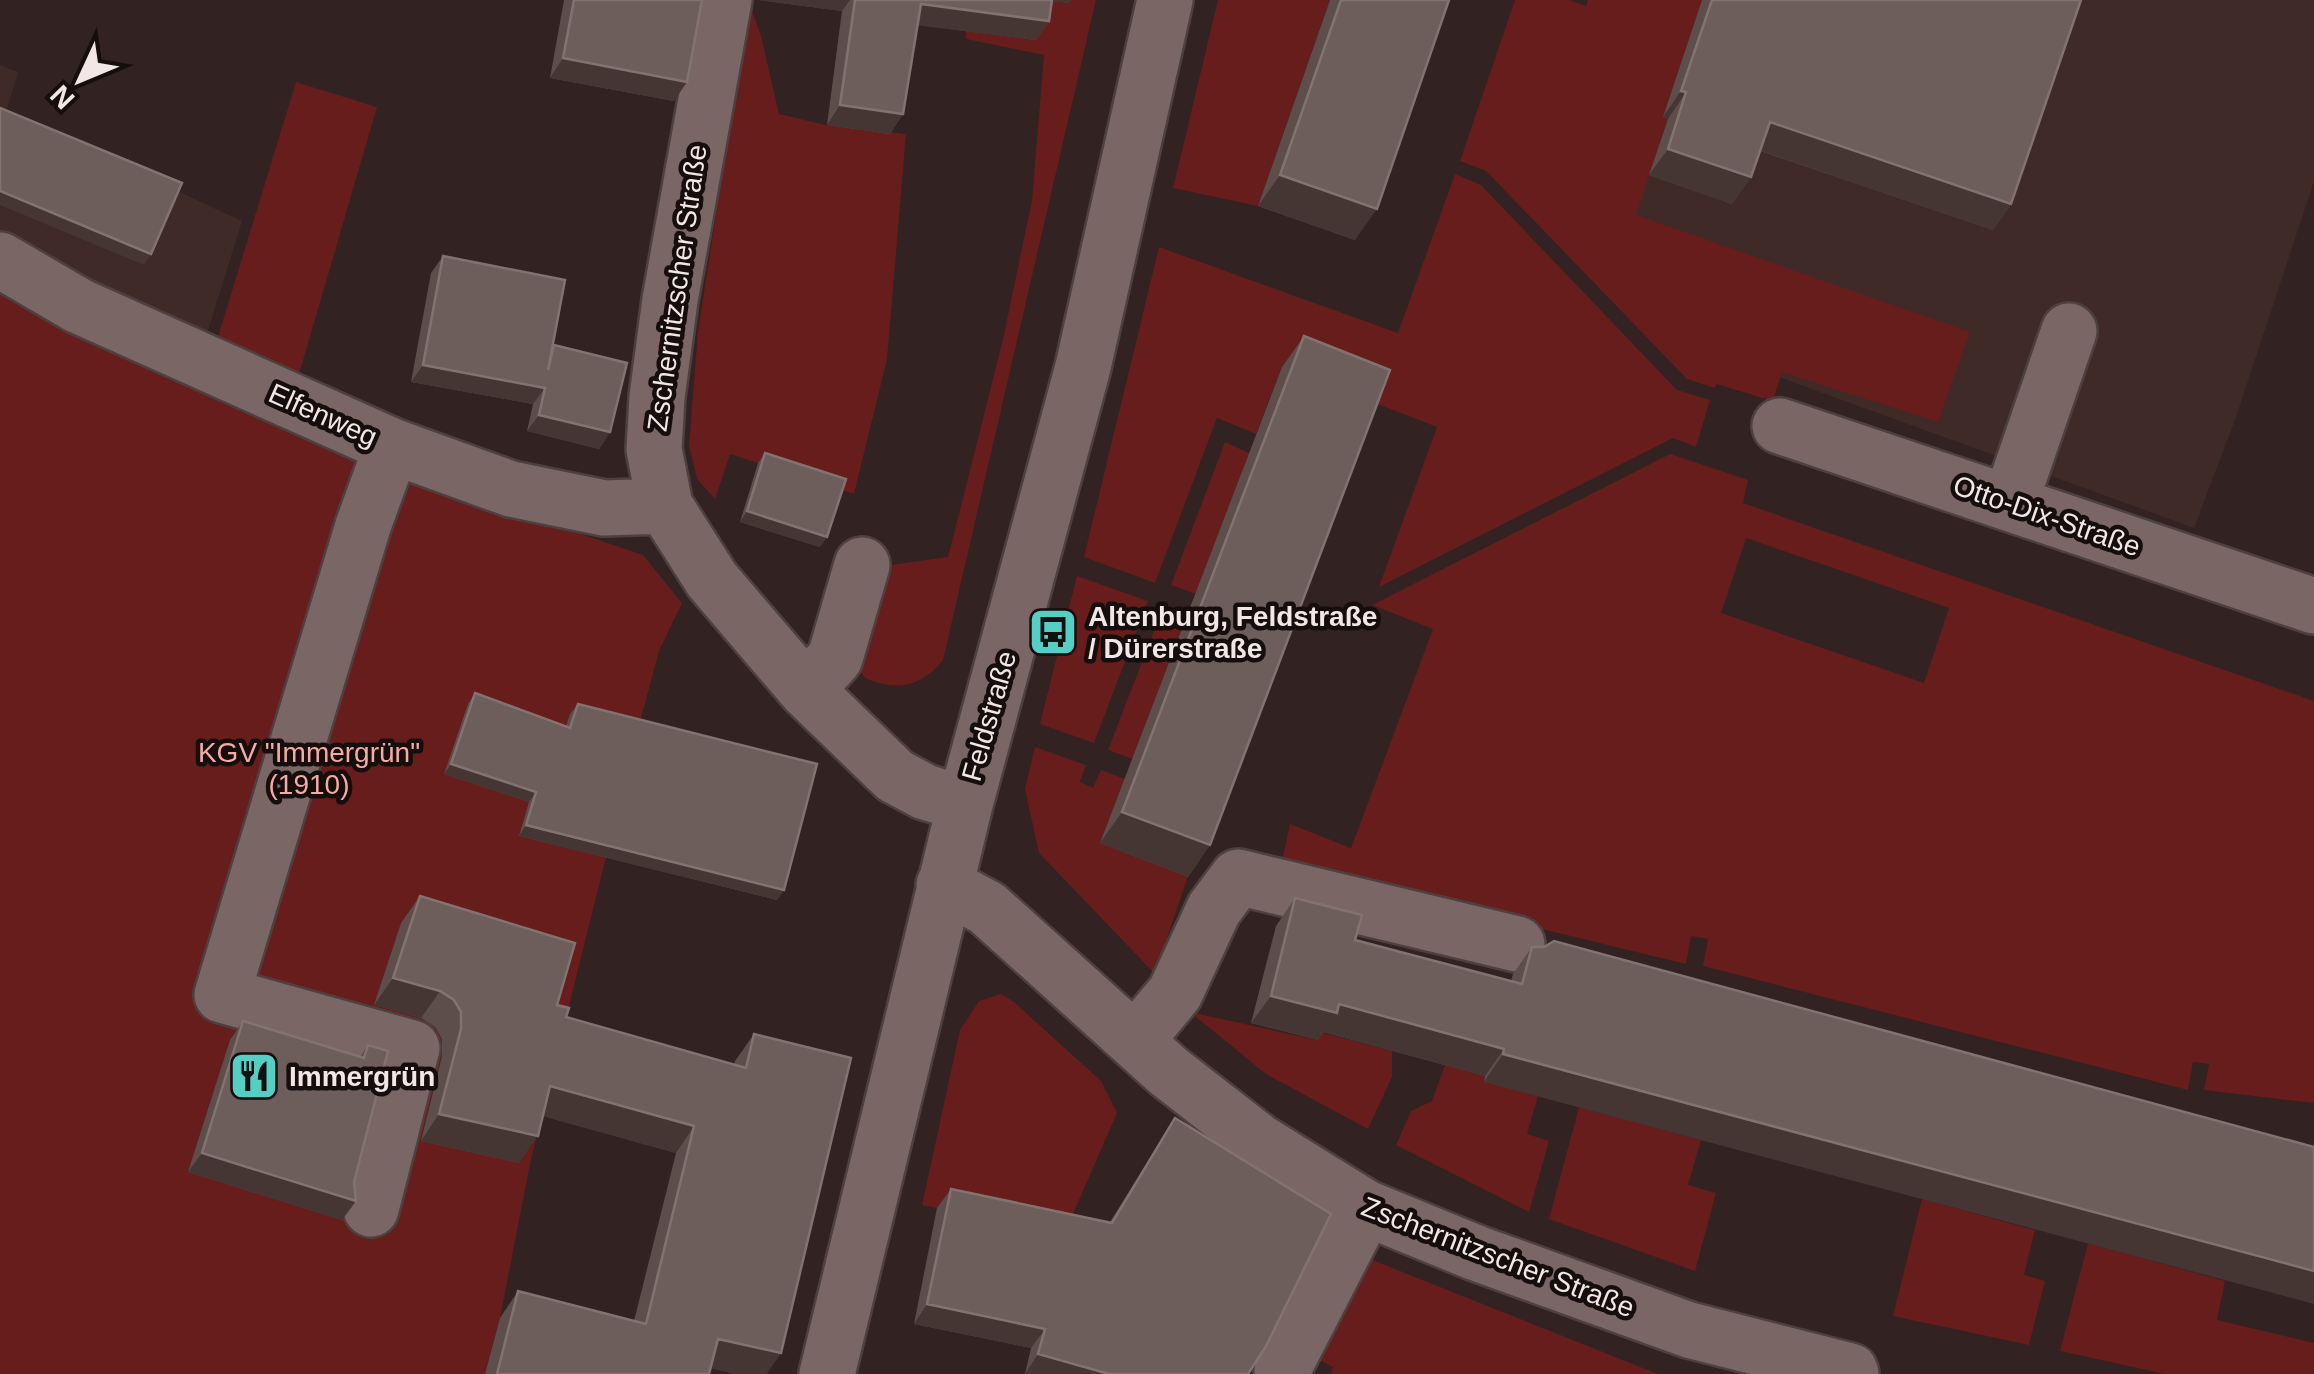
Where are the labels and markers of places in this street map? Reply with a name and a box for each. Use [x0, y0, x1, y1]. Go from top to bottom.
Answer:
place label: Altenburg, Feldstraße / Dürerstraße [1088, 601, 1377, 664]
bus stop icon: Altenburg, Feldstraße / Dürerstraße [1027, 606, 1079, 658]
restaurant icon: Immergrün [228, 1050, 280, 1102]
place label: Immergrün [289, 1061, 435, 1092]

